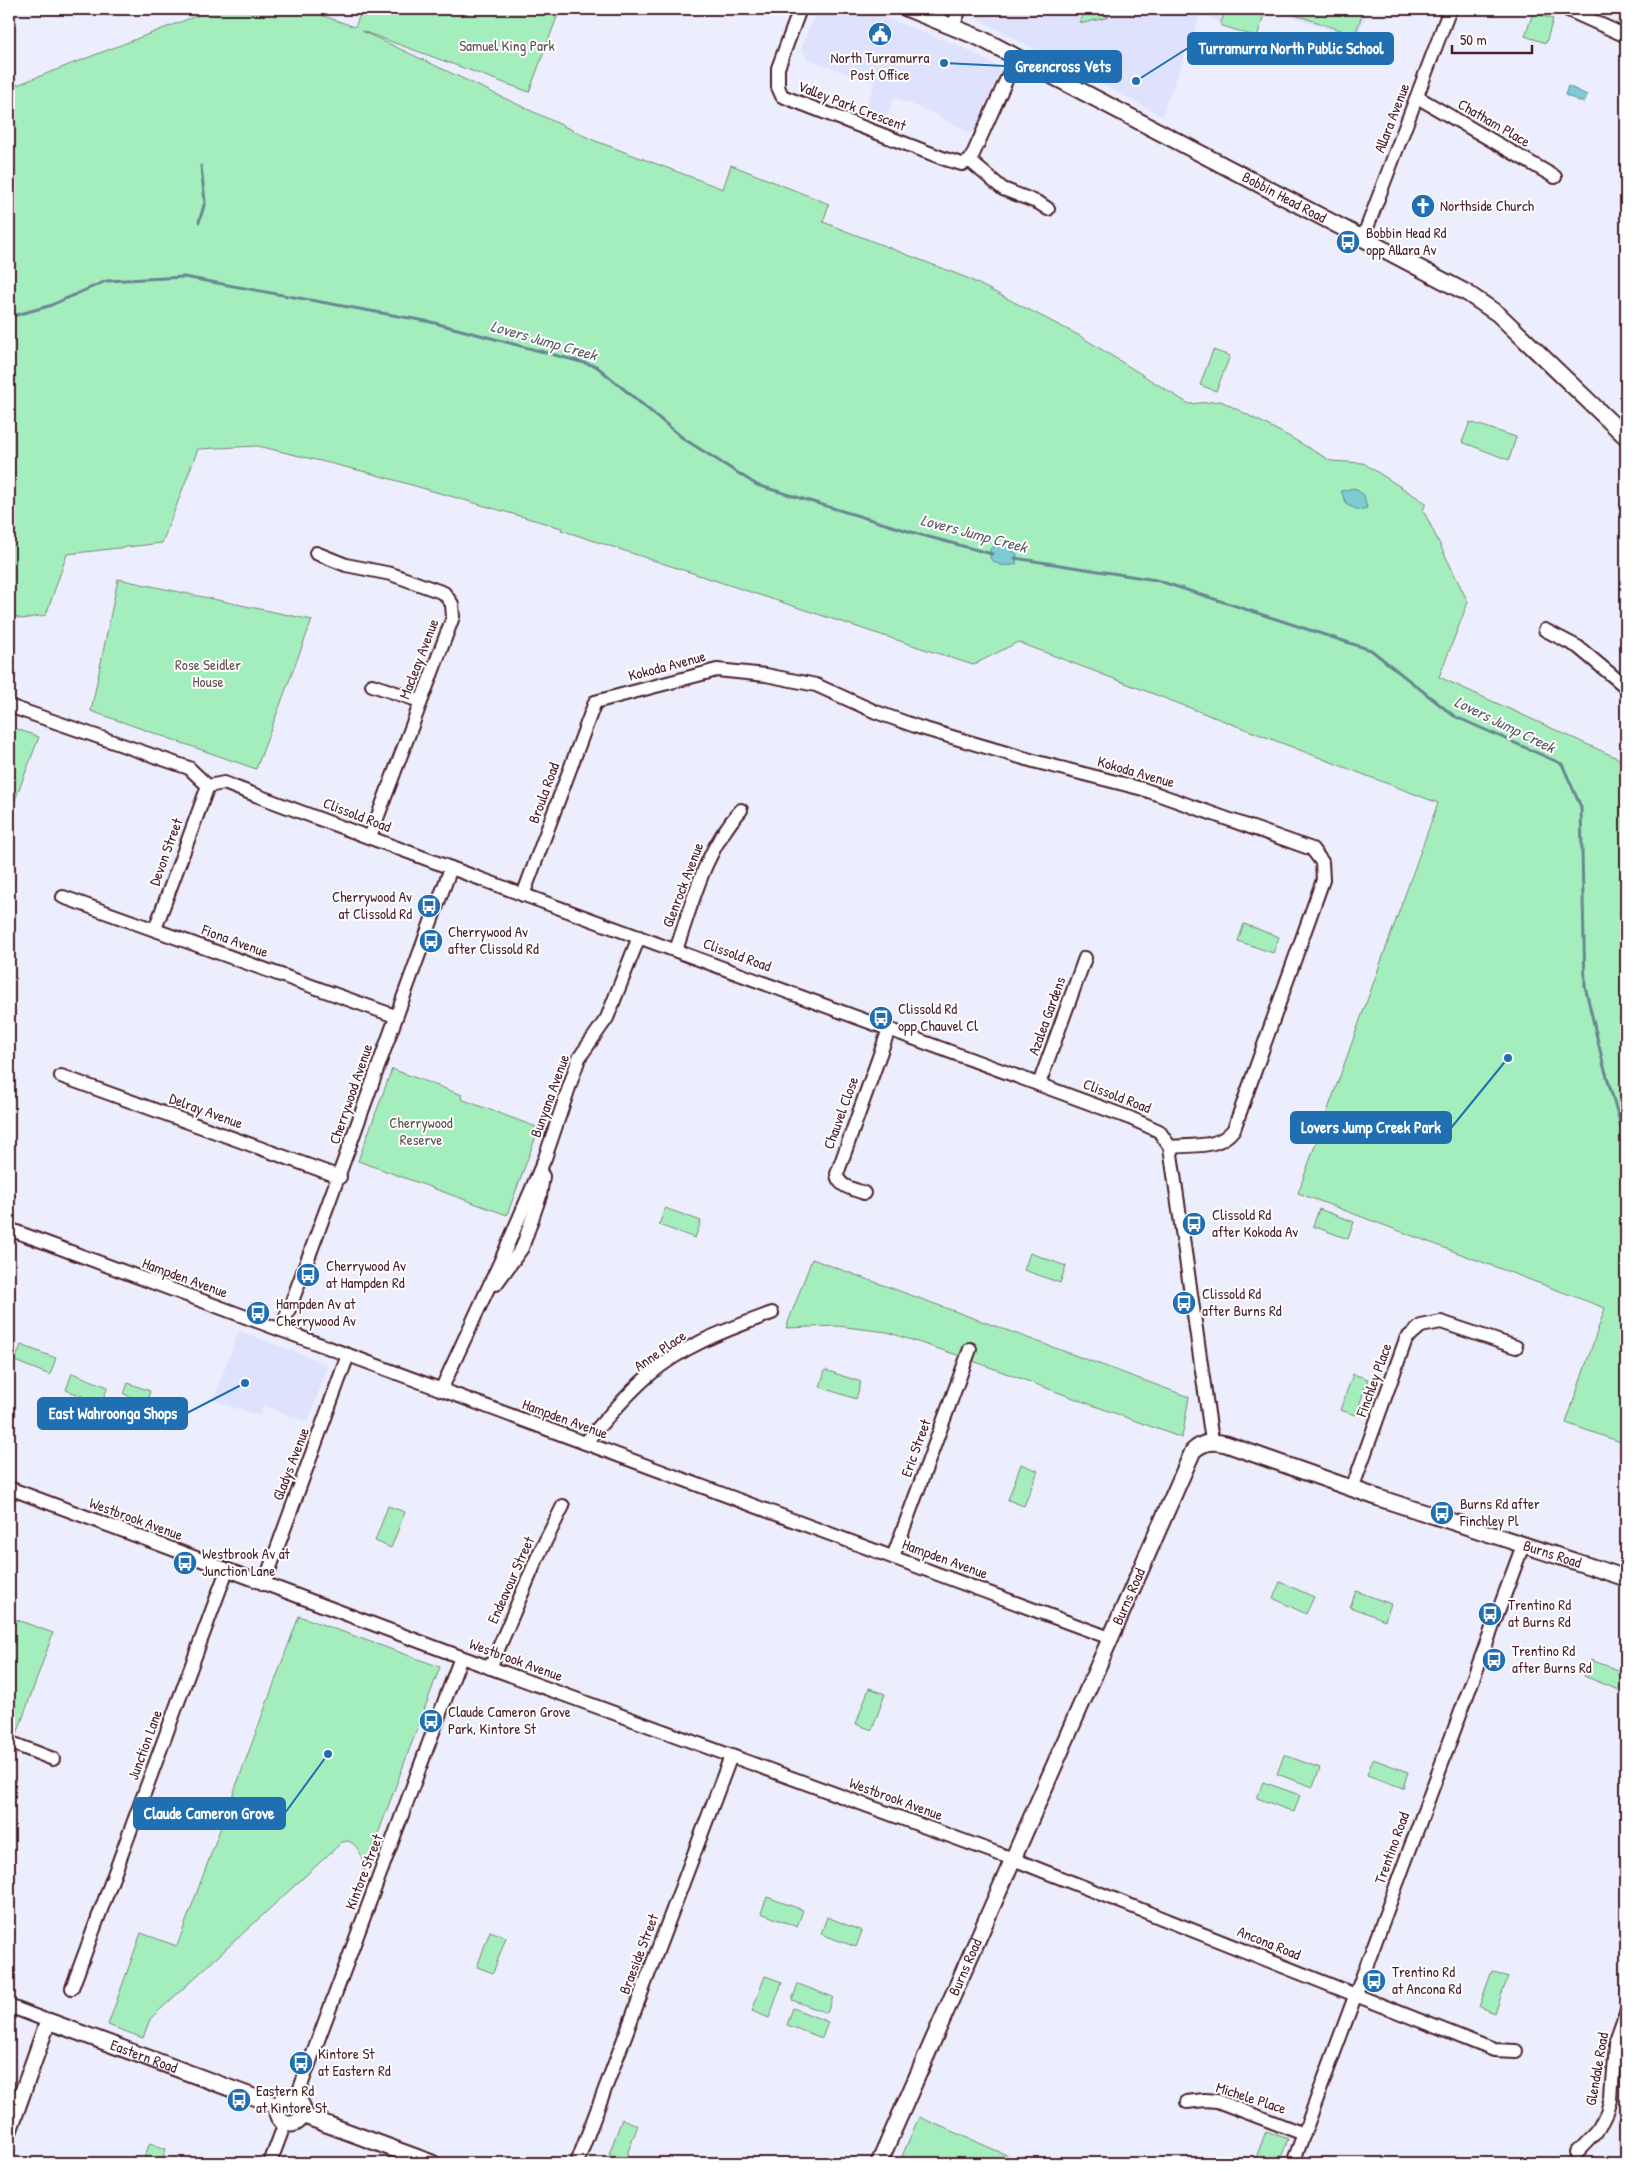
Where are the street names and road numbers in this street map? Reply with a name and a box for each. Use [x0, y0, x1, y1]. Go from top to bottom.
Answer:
street label: Valley Park Crescent [795, 75, 910, 136]
street label: Allara Avenue [1369, 80, 1414, 156]
street label: Chatham Place [1454, 93, 1534, 152]
street label: Bobbin Head Road [1239, 166, 1330, 228]
street label: Macleay Avenue [394, 616, 443, 702]
street label: Kokoda Avenue [626, 645, 708, 686]
street label: Kokoda Avenue [1095, 750, 1177, 793]
street label: Broula Road [523, 759, 564, 826]
street label: Clissold Road [320, 792, 394, 837]
street label: Devon Street [144, 814, 188, 888]
street label: Glenrock Avenue [657, 839, 708, 930]
street label: Fiona Avenue [198, 918, 271, 962]
street label: Clissold Road [700, 933, 774, 977]
street label: Azalea Gardens [1023, 973, 1071, 1058]
street label: Cherrywood Avenue [324, 1041, 378, 1147]
street label: Bunyana Avenue [525, 1051, 574, 1140]
street label: Clissold Road [1080, 1073, 1154, 1118]
street label: Chauvel Close [818, 1074, 863, 1152]
street label: Delray Avenue [167, 1088, 246, 1134]
street label: Hampden Avenue [139, 1252, 231, 1303]
street label: Anne Place [629, 1325, 690, 1376]
street label: Finchley Place [1350, 1340, 1396, 1420]
street label: Hampden Avenue [519, 1393, 611, 1444]
street label: Eric Street [895, 1415, 936, 1480]
street label: Gladys Avenue [267, 1424, 314, 1503]
street label: Westbrook Avenue [87, 1492, 186, 1545]
street label: Endeavour Street [482, 1532, 539, 1627]
street label: Hampden Avenue [899, 1533, 991, 1584]
street label: Burns Road [1521, 1534, 1584, 1573]
street label: Burns Road [1107, 1565, 1150, 1628]
street label: Westbrook Avenue [467, 1633, 566, 1686]
street label: Junction Lane [122, 1707, 167, 1783]
street label: Westbrook Avenue [847, 1772, 946, 1825]
street label: Trentino Road [1369, 1809, 1414, 1887]
street label: Kintore Street [340, 1830, 388, 1913]
street label: Braeside Street [614, 1910, 664, 1997]
street label: Ancona Road [1234, 1920, 1304, 1965]
street label: Burns Road [943, 1935, 987, 1999]
street label: Glendale Road [1580, 2031, 1613, 2107]
street label: Eastern Road [108, 2034, 181, 2078]
street label: Michele Place [1213, 2076, 1289, 2119]

